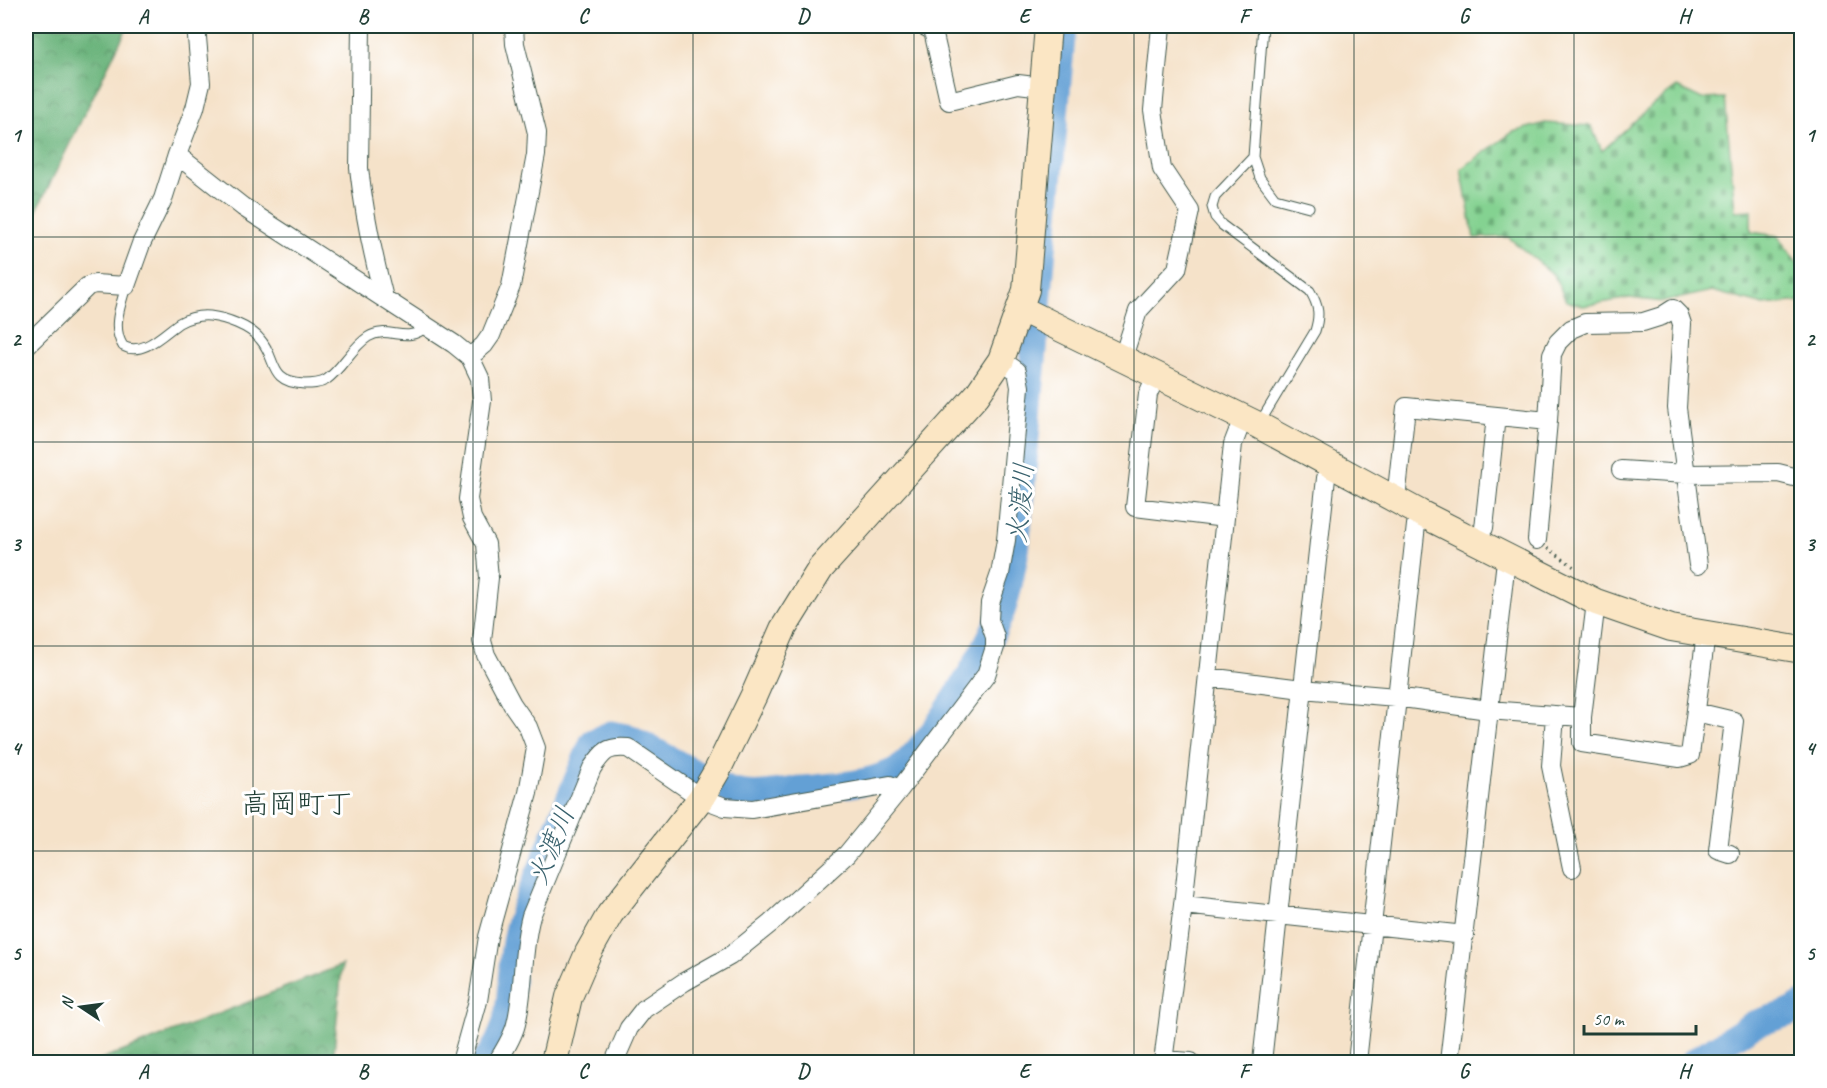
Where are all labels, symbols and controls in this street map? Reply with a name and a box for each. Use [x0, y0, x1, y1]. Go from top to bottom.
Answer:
text: A [138, 4, 150, 29]
text: B [358, 4, 370, 29]
text: C [578, 4, 590, 29]
text: D [797, 4, 811, 29]
text: E [1019, 4, 1033, 29]
text: F [1239, 4, 1253, 29]
text: G [1459, 4, 1472, 29]
text: H [1678, 4, 1693, 29]
text: 1 [12, 123, 23, 148]
text: 1 [1806, 123, 1817, 148]
text: 2 [12, 327, 23, 352]
text: 2 [1806, 327, 1817, 352]
water label: 火渡川 [999, 461, 1041, 545]
text: 3 [12, 532, 23, 557]
text: 3 [1806, 532, 1817, 557]
text: 4 [12, 736, 24, 761]
text: 4 [1806, 736, 1818, 761]
district label: 高岡町丁 [241, 786, 353, 821]
water label: 火渡川 [520, 802, 582, 890]
text: 5 [12, 941, 23, 966]
text: 5 [1806, 941, 1817, 966]
north arrow [51, 977, 111, 1037]
text: N [57, 994, 79, 1011]
scale bar [1584, 998, 1696, 1036]
text: 50 m [1593, 1008, 1626, 1030]
text: A [138, 1059, 150, 1084]
text: B [358, 1059, 370, 1084]
text: C [578, 1059, 590, 1084]
text: D [797, 1059, 811, 1084]
text: E [1019, 1059, 1033, 1084]
text: F [1239, 1059, 1253, 1084]
text: G [1459, 1059, 1472, 1084]
text: H [1678, 1059, 1693, 1084]

